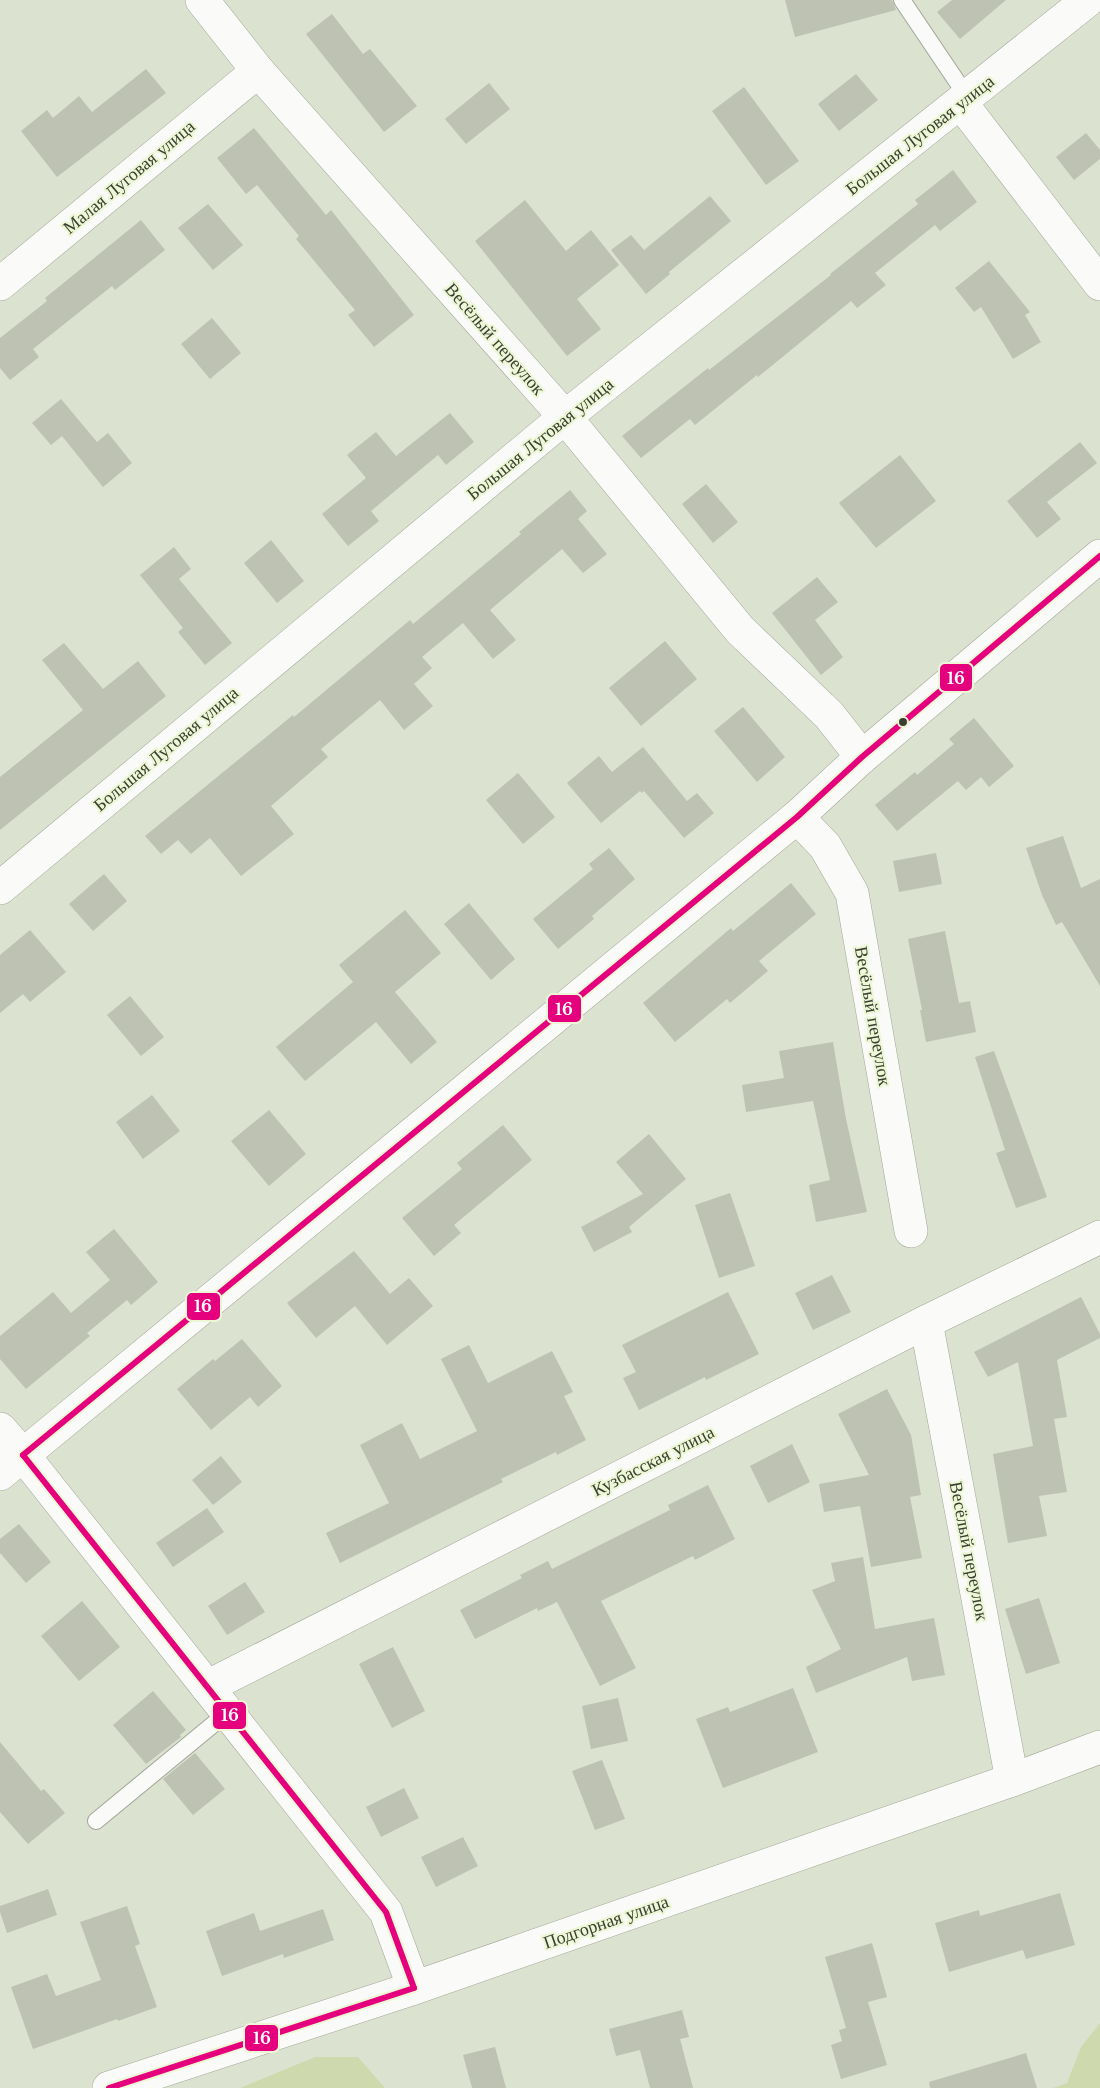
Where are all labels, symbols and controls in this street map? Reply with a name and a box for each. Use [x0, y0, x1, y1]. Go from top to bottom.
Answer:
street label: Большая Луговая улица [841, 70, 999, 200]
street label: Малая Луговая улица [59, 115, 199, 239]
street label: Весёлый переулок [440, 278, 550, 400]
street label: Большая Луговая улица [462, 373, 618, 505]
line badge: 16 [939, 663, 973, 692]
text: 16 [947, 668, 965, 688]
street label: Большая Луговая улица [89, 682, 243, 816]
unlabelled marker [897, 716, 909, 728]
street label: Весёлый переулок [850, 944, 896, 1088]
line badge: 16 [547, 994, 582, 1023]
text: 16 [555, 999, 573, 1019]
line badge: 16 [186, 1292, 221, 1321]
text: 16 [194, 1296, 212, 1316]
street label: Кузбасская улица [588, 1421, 718, 1501]
street label: Весёлый переулок [945, 1479, 993, 1623]
line badge: 16 [212, 1701, 247, 1730]
text: 16 [221, 1705, 239, 1725]
street label: Подгорная улица [540, 1890, 672, 1954]
line badge: 16 [244, 2024, 279, 2052]
text: 16 [253, 2028, 271, 2048]

